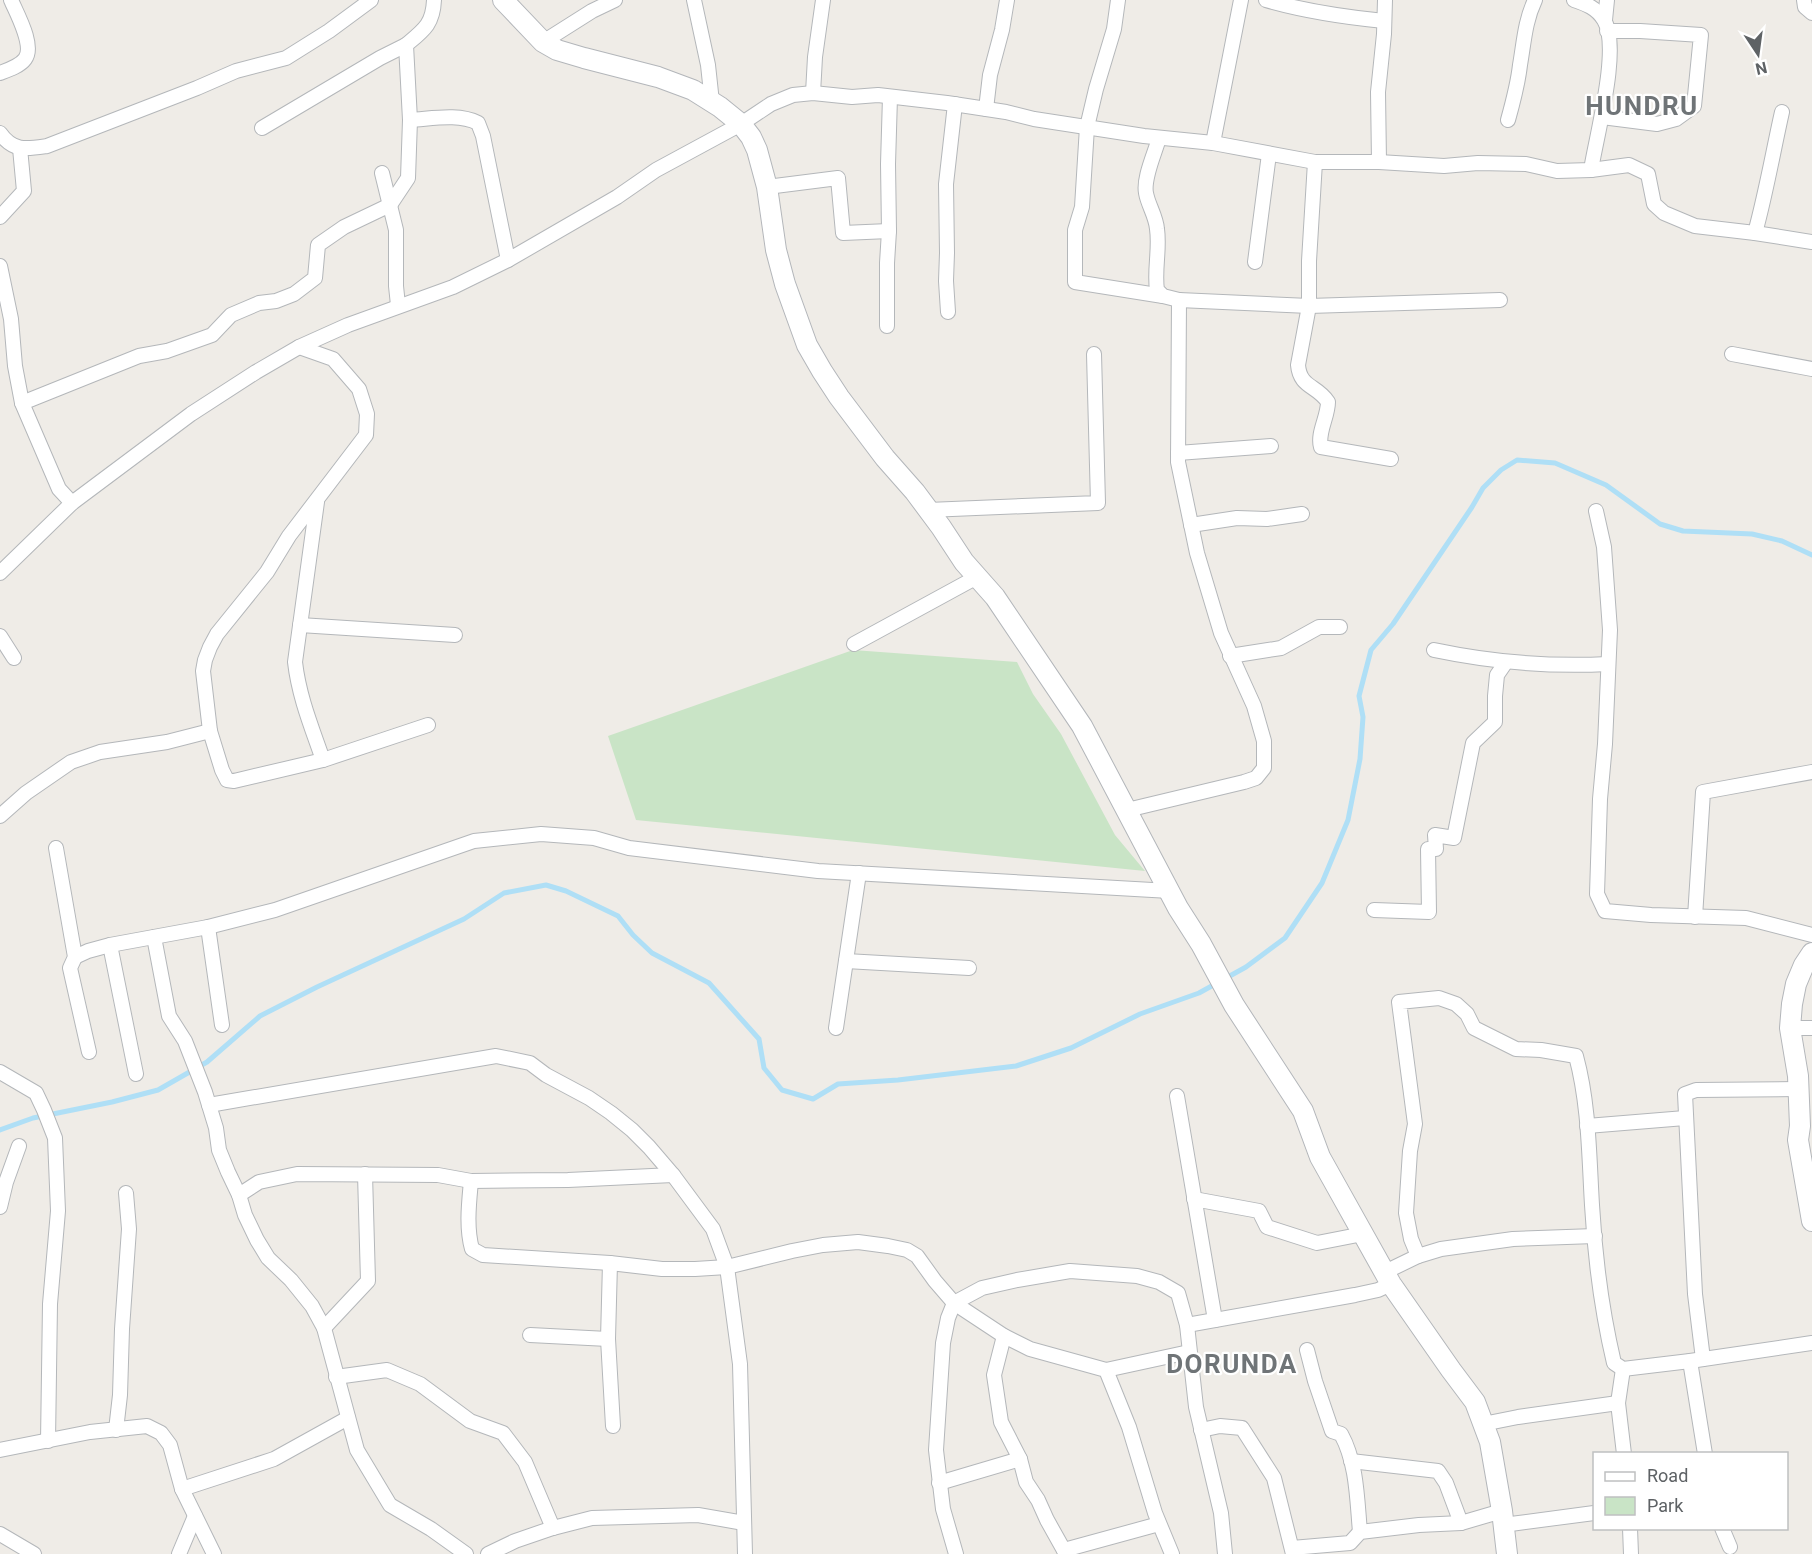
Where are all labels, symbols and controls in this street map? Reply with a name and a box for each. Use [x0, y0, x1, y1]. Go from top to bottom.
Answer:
north arrow [1728, 24, 1788, 84]
text: N [1754, 58, 1769, 79]
district label: HUNDRU [1585, 91, 1699, 121]
district label: DORUNDA [1166, 1349, 1298, 1379]
legend [1593, 1452, 1788, 1530]
text: Road [1647, 1465, 1688, 1486]
text: Park [1647, 1495, 1684, 1516]

